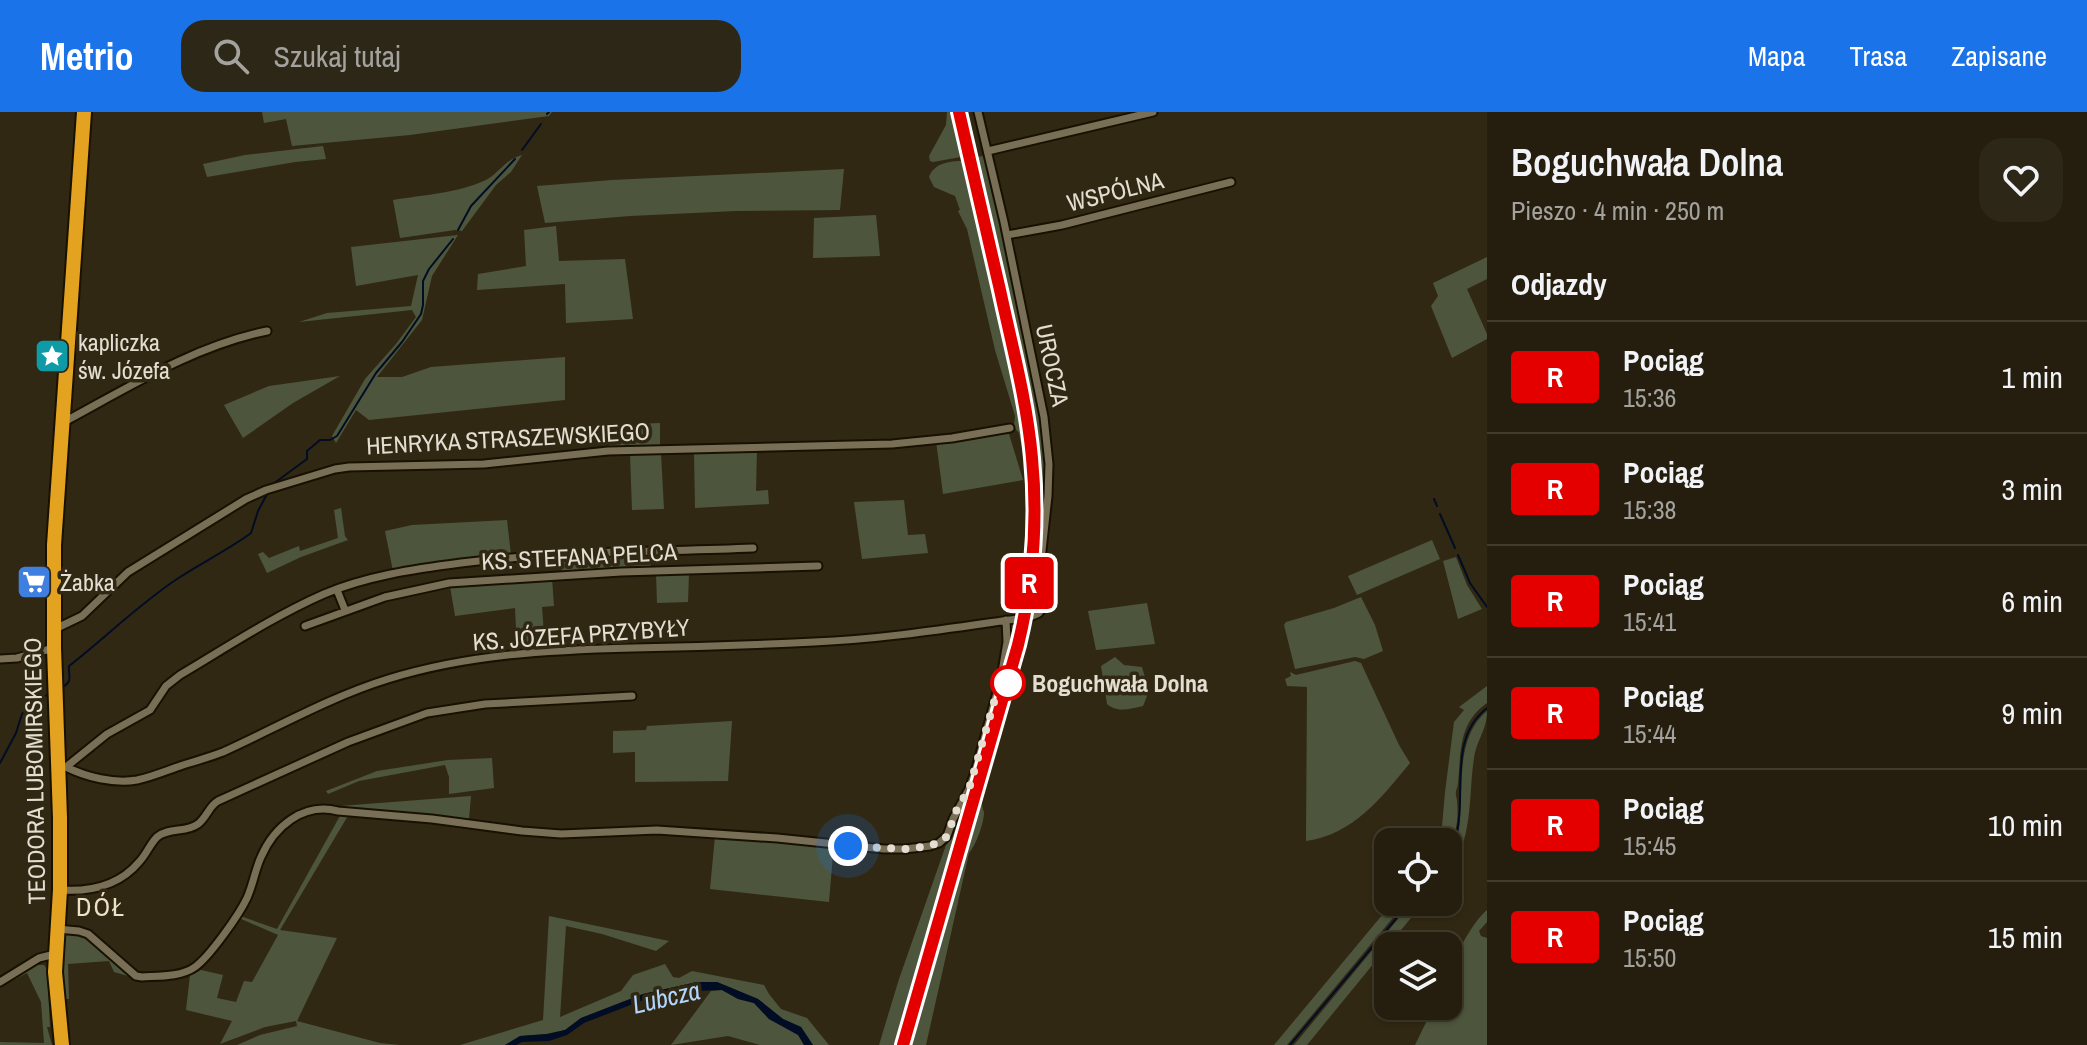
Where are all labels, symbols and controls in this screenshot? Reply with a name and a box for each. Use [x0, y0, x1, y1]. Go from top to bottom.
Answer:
search box [181, 20, 741, 92]
text: Metrio [40, 31, 133, 82]
icon: search [209, 34, 253, 78]
text: Szukaj tutaj [273, 36, 401, 76]
text: Mapa [1748, 37, 1805, 75]
text: Trasa [1849, 37, 1907, 75]
text: Zapisane [1951, 37, 2047, 75]
text: Boguchwała Dolna [1511, 137, 1783, 188]
button: heart [1979, 138, 2063, 222]
street label: WSPÓLNA [1063, 163, 1167, 218]
text: Pieszo · 4 min · 250 m [1511, 193, 1724, 228]
text: Odjazdy [1511, 264, 1607, 304]
street label: UROCZA [1029, 321, 1077, 410]
place label: kapliczka św. Józefa [78, 326, 170, 386]
place icon: kapliczka św. Józefa [33, 337, 71, 375]
text: Pociąg [1623, 340, 1704, 380]
text: 1 min [2001, 357, 2063, 397]
text: R [1547, 358, 1563, 396]
text: 15:36 [1623, 380, 1676, 415]
street label: HENRYKA STRASZEWSKIEGO [365, 415, 651, 461]
text: Pociąg [1623, 452, 1704, 492]
text: 3 min [2001, 469, 2063, 509]
text: R [1547, 470, 1563, 508]
text: 15:38 [1623, 492, 1676, 527]
street label: KS. STEFANA PELCA [480, 535, 678, 577]
line badge: R [1003, 557, 1055, 609]
supermarket icon: Żabka [15, 563, 53, 601]
text: R [1021, 564, 1037, 602]
text: Pociąg [1623, 564, 1704, 604]
place label: Żabka [60, 566, 115, 598]
text: 6 min [2001, 581, 2063, 621]
text: R [1547, 582, 1563, 620]
text: 15:41 [1623, 604, 1676, 639]
street label: KS. JÓZEFA PRZYBYŁY [471, 610, 691, 658]
street label: TEODORA LUBOMIRSKIEGO [16, 637, 52, 905]
marker: Boguchwała Dolna [991, 666, 1025, 700]
place label: Boguchwała Dolna [1032, 667, 1208, 699]
text: Pociąg [1623, 676, 1704, 716]
text: 9 min [2001, 693, 2063, 733]
text: R [1547, 694, 1563, 732]
text: 15:44 [1623, 716, 1676, 751]
text: Pociąg [1623, 788, 1704, 828]
text: 10 min [1988, 805, 2063, 845]
text: R [1547, 806, 1563, 844]
your location [828, 826, 868, 866]
map controls [1374, 828, 1462, 1020]
button: locate [1374, 828, 1462, 916]
text: 15:45 [1623, 828, 1676, 863]
district label: DÓŁ [76, 889, 126, 924]
text: Pociąg [1623, 900, 1704, 940]
text: 15 min [1988, 917, 2063, 957]
text: R [1547, 918, 1563, 956]
button: layers [1374, 932, 1462, 1020]
text: 15:50 [1623, 940, 1676, 975]
water label: Lubcza [629, 972, 704, 1022]

